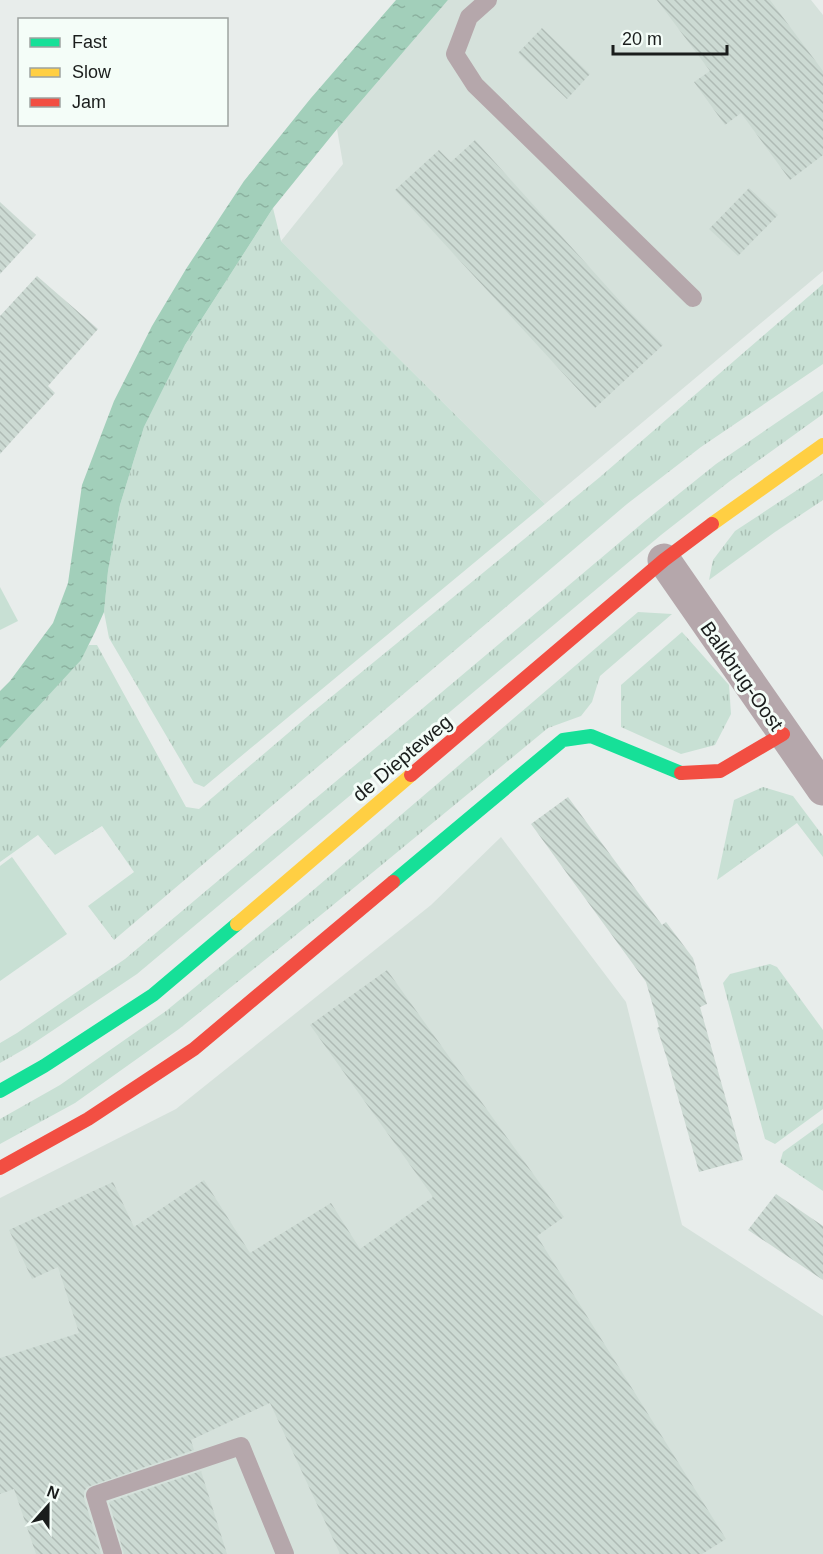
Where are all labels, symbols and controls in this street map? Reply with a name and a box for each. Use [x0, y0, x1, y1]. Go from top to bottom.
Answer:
legend [18, 18, 228, 126]
scale bar [613, 18, 727, 56]
text: 20 m [622, 29, 662, 49]
text: Fast [72, 32, 107, 52]
text: Slow [72, 62, 112, 82]
text: Jam [72, 92, 106, 112]
street label: Balkbrug-Oost [696, 617, 788, 735]
street label: de Diepteweg [348, 710, 456, 806]
north arrow [18, 1476, 78, 1536]
text: N [45, 1482, 62, 1502]

